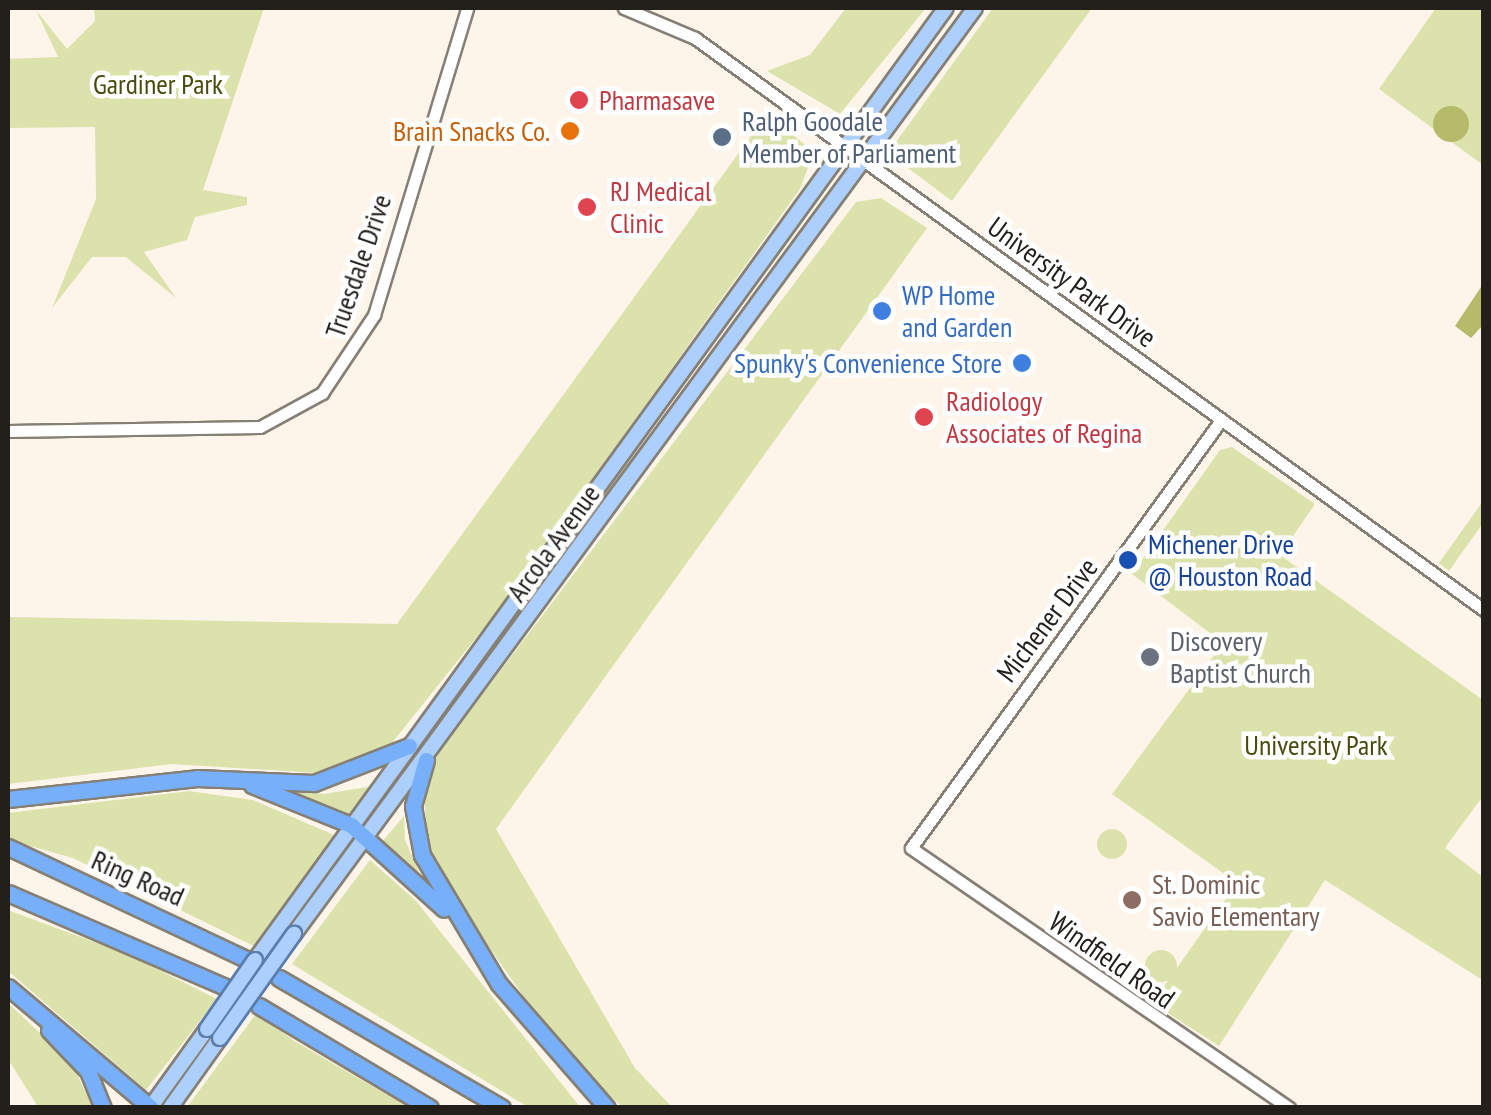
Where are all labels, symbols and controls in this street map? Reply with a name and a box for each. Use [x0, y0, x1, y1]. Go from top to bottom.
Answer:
park label: Gardiner Park [93, 67, 223, 101]
place label: Pharmasave [599, 83, 715, 117]
marker: Pharmasave [568, 89, 590, 111]
place label: Ralph Goodale Member of Parliament [742, 104, 956, 170]
place label: Brain Snacks Co. [393, 114, 550, 148]
marker: Brain Snacks Co. [559, 120, 581, 142]
marker: Ralph Goodale Member of Parliament [711, 126, 733, 148]
place label: RJ Medical Clinic [610, 174, 711, 240]
street label: Truesdale Drive [318, 190, 398, 342]
marker: RJ Medical Clinic [574, 194, 600, 220]
street label: University Park Drive [981, 209, 1163, 355]
place label: WP Home and Garden [902, 278, 1012, 344]
marker: WP Home and Garden [871, 300, 893, 322]
place label: Spunky's Convenience Store [734, 346, 1002, 380]
marker: Spunky's Convenience Store [1011, 352, 1033, 374]
place label: Radiology Associates of Regina [946, 384, 1142, 450]
marker: Radiology Associates of Regina [911, 404, 937, 430]
street label: Arcola Avenue [499, 478, 607, 608]
place label: Michener Drive @ Houston Road [1148, 527, 1312, 593]
marker: Michener Drive @ Houston Road [1117, 549, 1139, 571]
street label: Michener Drive [990, 552, 1104, 688]
place label: Discovery Baptist Church [1170, 624, 1311, 690]
marker: Discovery Baptist Church [1139, 646, 1161, 668]
park label: University Park [1244, 728, 1388, 762]
street label: Ring Road [87, 843, 189, 913]
place label: St. Dominic Savio Elementary [1152, 867, 1319, 933]
marker: St. Dominic Savio Elementary [1121, 889, 1143, 911]
street label: Windfield Road [1043, 905, 1181, 1015]

